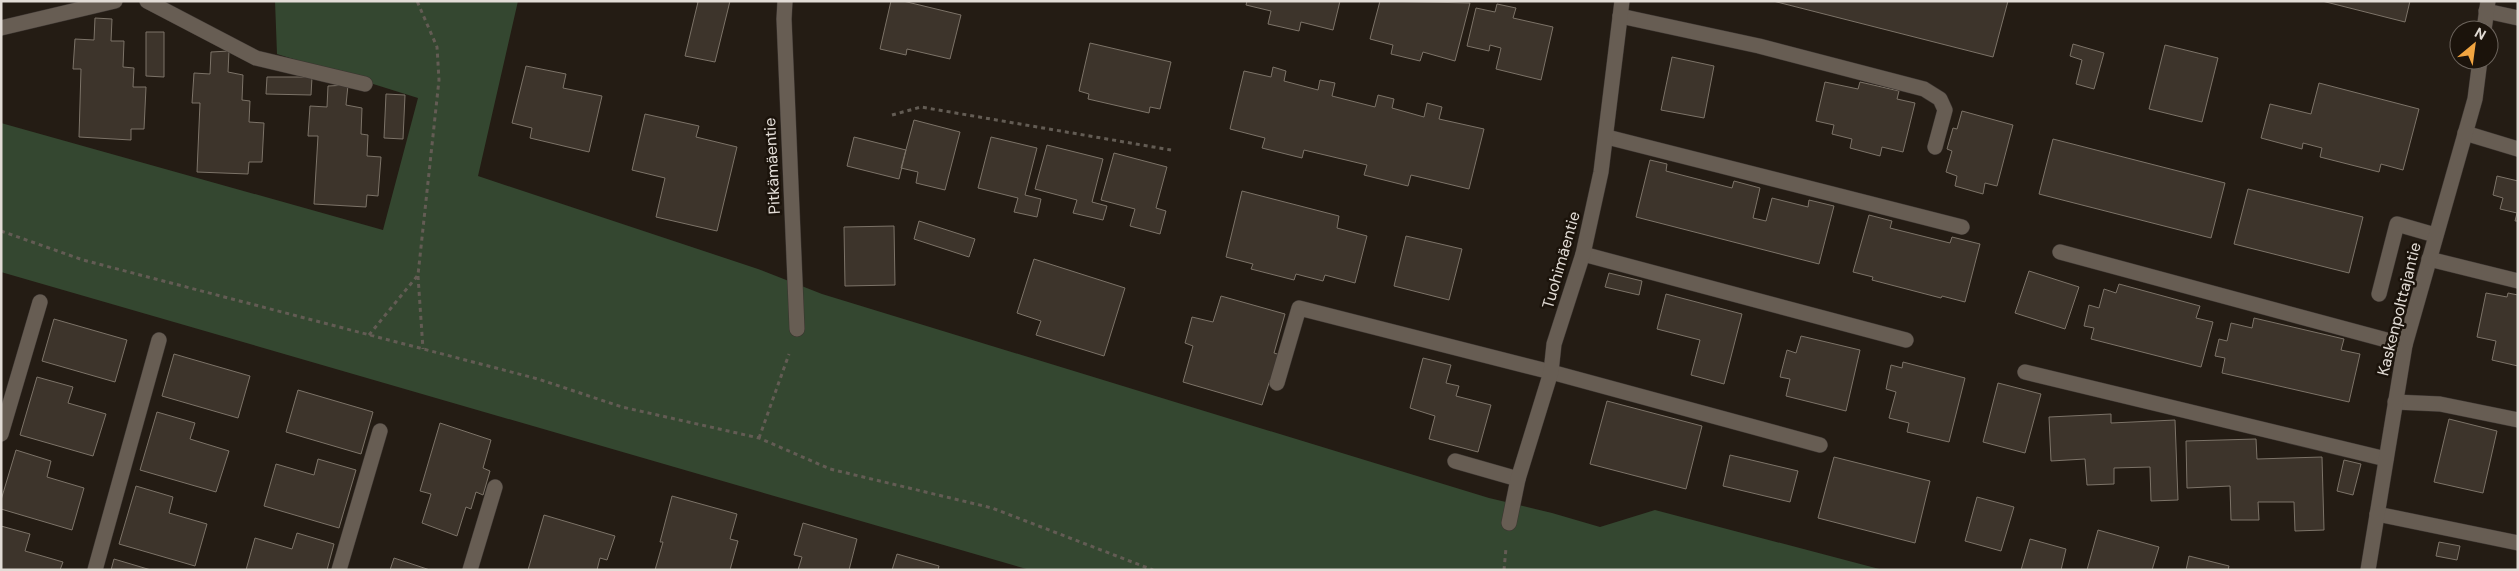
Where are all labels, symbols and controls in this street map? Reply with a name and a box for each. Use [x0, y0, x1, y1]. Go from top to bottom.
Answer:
north arrow [2449, 20, 2499, 70]
text: N [2471, 23, 2489, 44]
street label: Pitkämäentie [759, 117, 785, 215]
street label: Tuohimäentie [1537, 209, 1585, 311]
street label: Kaskenpolttajantie [2372, 240, 2426, 378]

